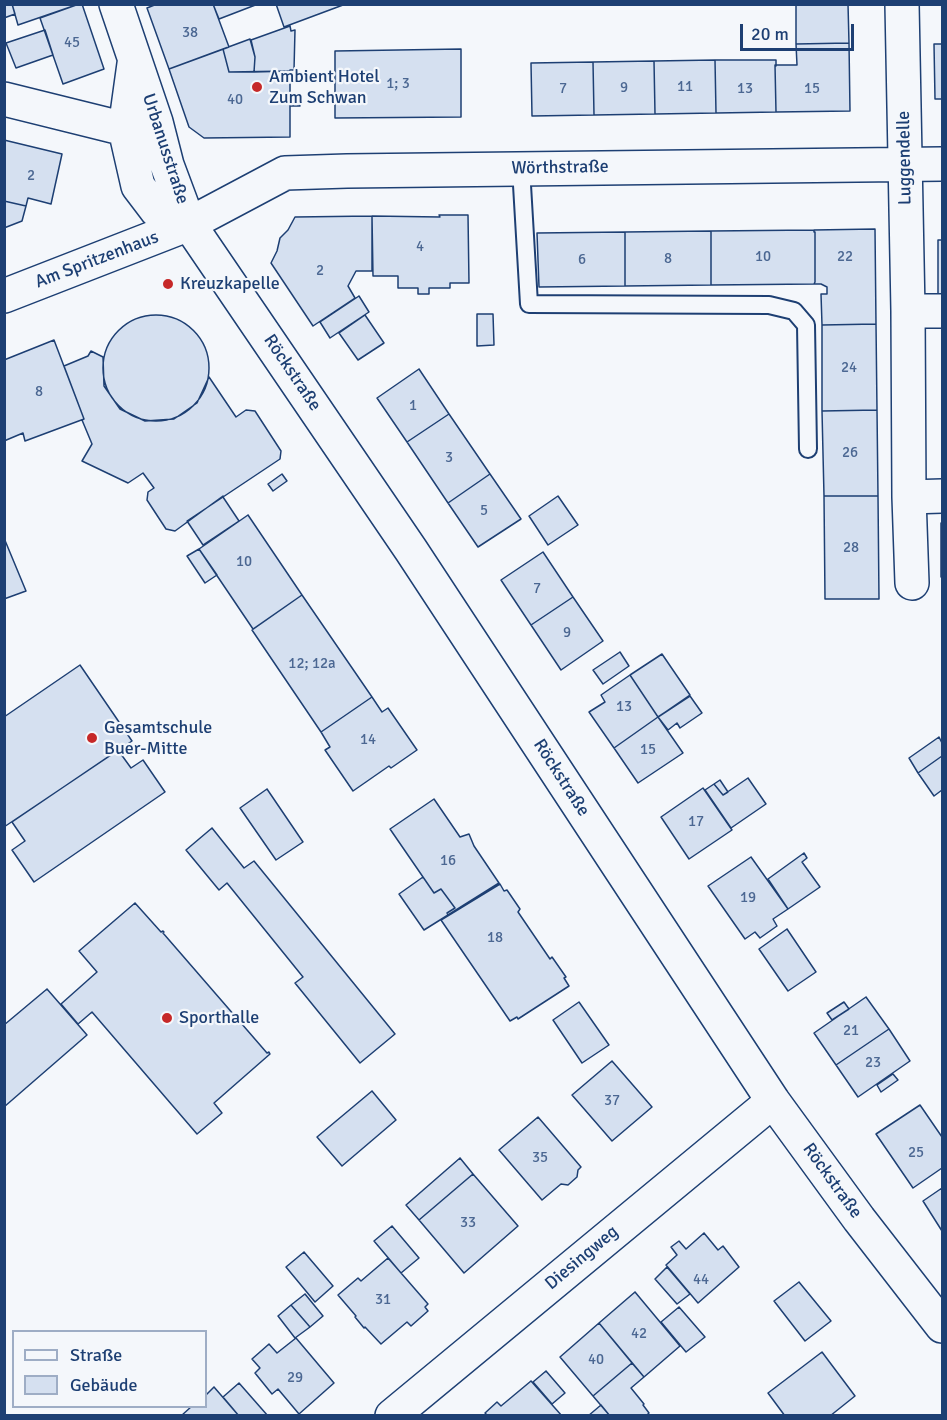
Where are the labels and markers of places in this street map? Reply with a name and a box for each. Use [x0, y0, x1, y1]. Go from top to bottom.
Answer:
place label: Ambient Hotel Zum Schwan [269, 66, 380, 109]
marker: Ambient Hotel Zum Schwan [250, 80, 264, 94]
place label: Kreuzkapelle [180, 273, 280, 295]
marker: Kreuzkapelle [161, 277, 175, 291]
place label: Gesamtschule Buer-Mitte [104, 717, 212, 760]
marker: Gesamtschule Buer-Mitte [85, 731, 99, 745]
place label: Sporthalle [179, 1007, 259, 1029]
marker: Sporthalle [160, 1011, 174, 1025]

